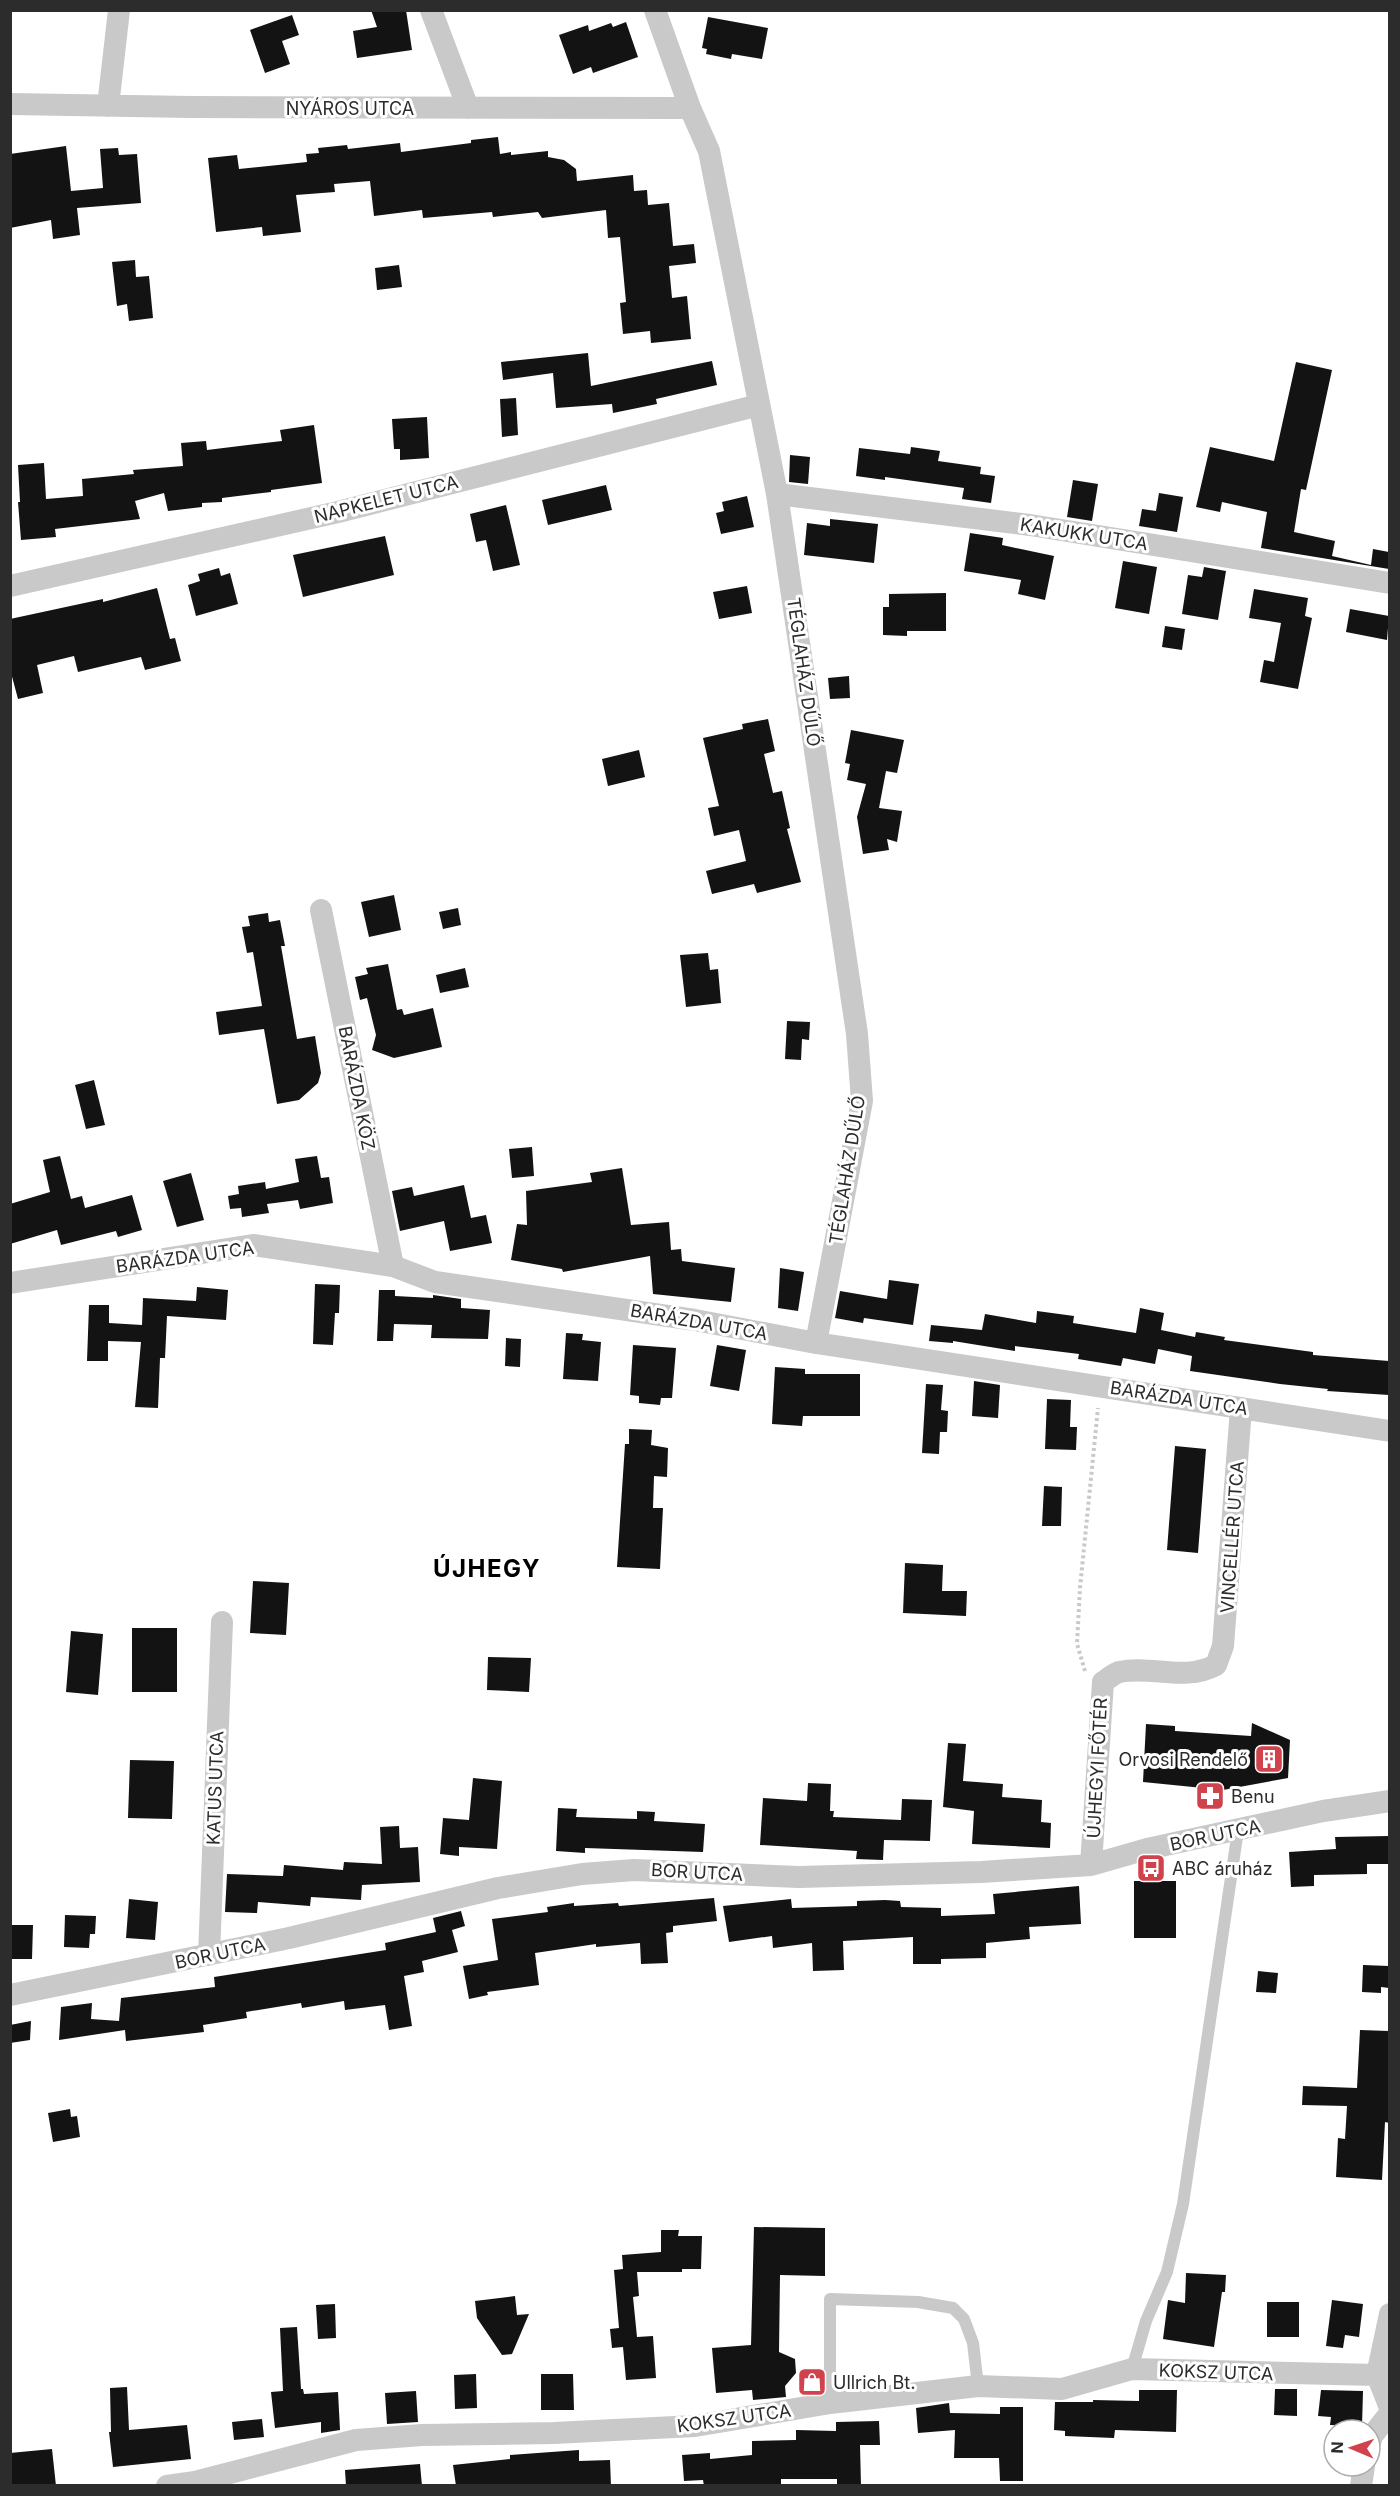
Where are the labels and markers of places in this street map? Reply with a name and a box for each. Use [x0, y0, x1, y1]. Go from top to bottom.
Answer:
building icon: Orvosi Rendelő [1253, 1743, 1285, 1775]
place label: Orvosi Rendelő [1119, 1749, 1248, 1770]
pharmacy icon: Benu [1194, 1780, 1226, 1812]
place label: Benu [1231, 1786, 1275, 1807]
bus stop icon: ABC áruház [1135, 1852, 1167, 1884]
place label: ABC áruház [1172, 1858, 1273, 1879]
shop icon: Ullrich Bt. [796, 2366, 828, 2398]
place label: Ullrich Bt. [833, 2372, 915, 2393]

